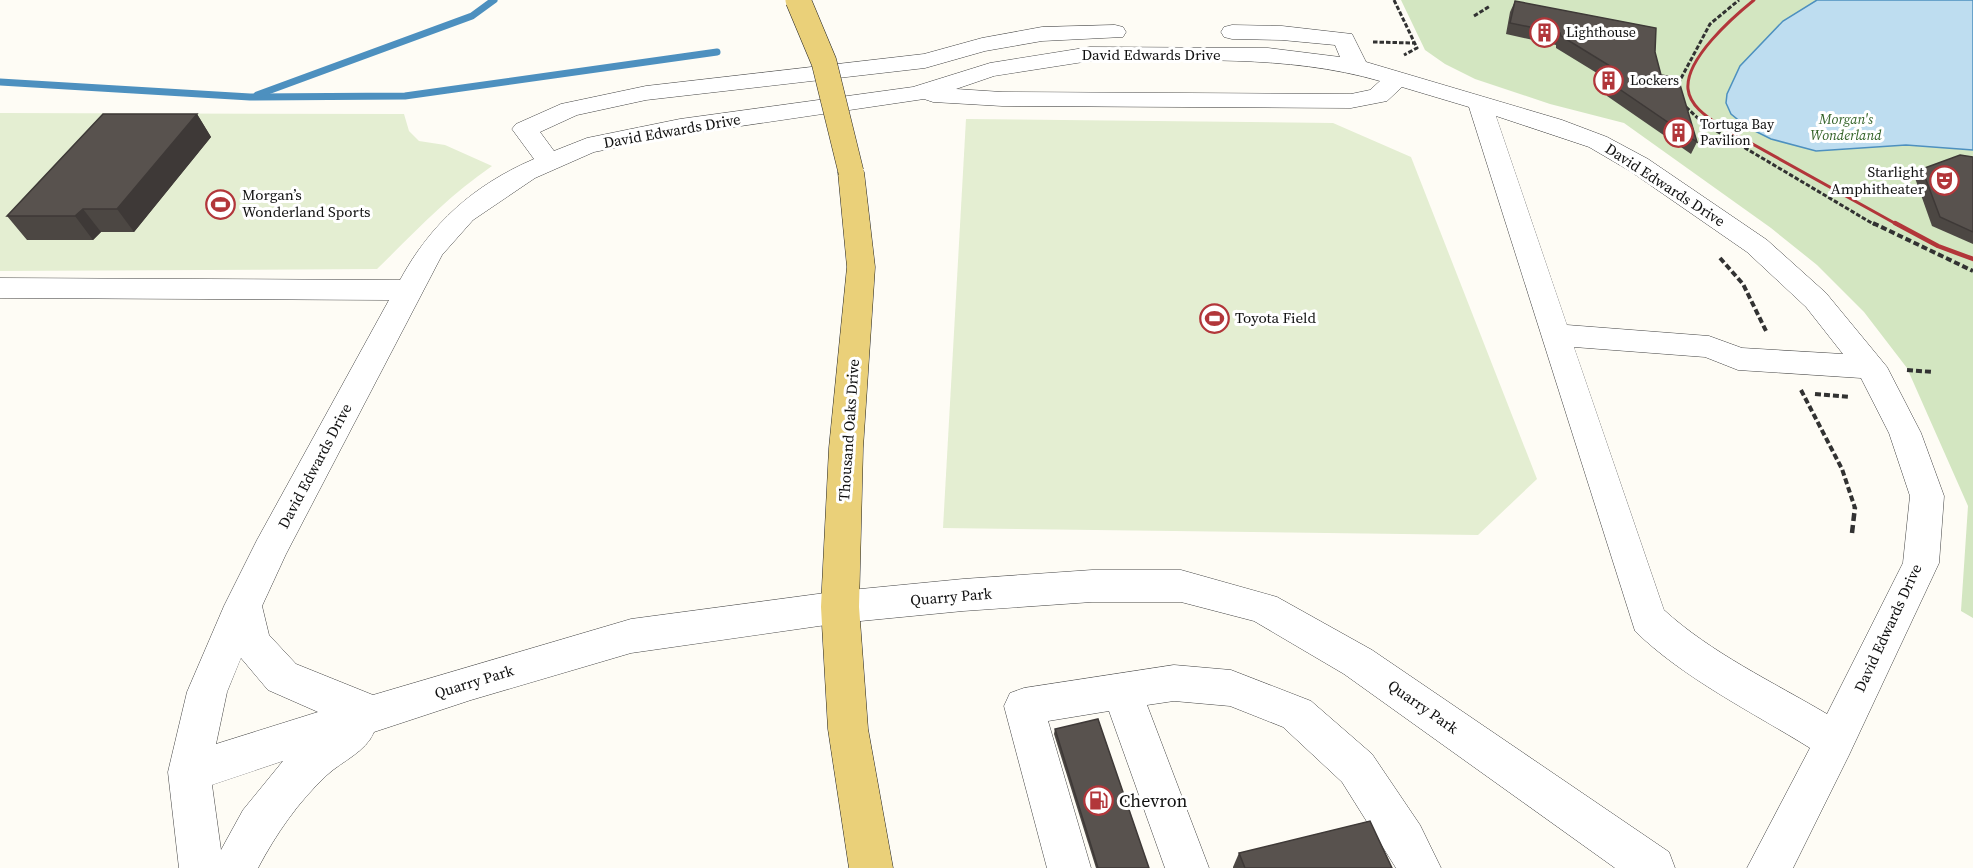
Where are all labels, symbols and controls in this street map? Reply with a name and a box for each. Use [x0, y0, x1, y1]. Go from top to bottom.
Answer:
building icon: Lighthouse [1529, 16, 1561, 48]
place label: Lighthouse [1566, 22, 1636, 42]
street label: David Edwards Drive [1081, 44, 1221, 65]
building icon: Lockers [1593, 64, 1625, 96]
place label: Lockers [1630, 70, 1679, 90]
street label: David Edwards Drive [602, 108, 743, 153]
park label: Morgan's Wonderland [1810, 109, 1882, 145]
place label: Tortuga Bay Pavilion [1700, 114, 1775, 150]
building icon: Tortuga Bay Pavilion [1663, 116, 1695, 148]
street label: David Edwards Drive [1601, 138, 1730, 231]
place label: Starlight Amphitheater [1831, 161, 1925, 199]
theatre icon: Starlight Amphitheater [1929, 165, 1961, 197]
place label: Morgan’s Wonderland Sports [242, 184, 371, 222]
sports icon: Morgan’s Wonderland Sports [205, 188, 237, 220]
sports icon: Toyota Field [1198, 302, 1230, 334]
place label: Toyota Field [1235, 307, 1317, 328]
street label: Thousand Oaks Drive [833, 358, 864, 502]
street label: David Edwards Drive [273, 399, 357, 532]
street label: David Edwards Drive [1849, 560, 1927, 695]
street label: Quarry Park [909, 582, 993, 611]
street label: Quarry Park [432, 659, 517, 704]
street label: Quarry Park [1384, 675, 1463, 739]
fuel station icon: Chevron [1082, 785, 1114, 817]
place label: Chevron [1119, 788, 1188, 813]

